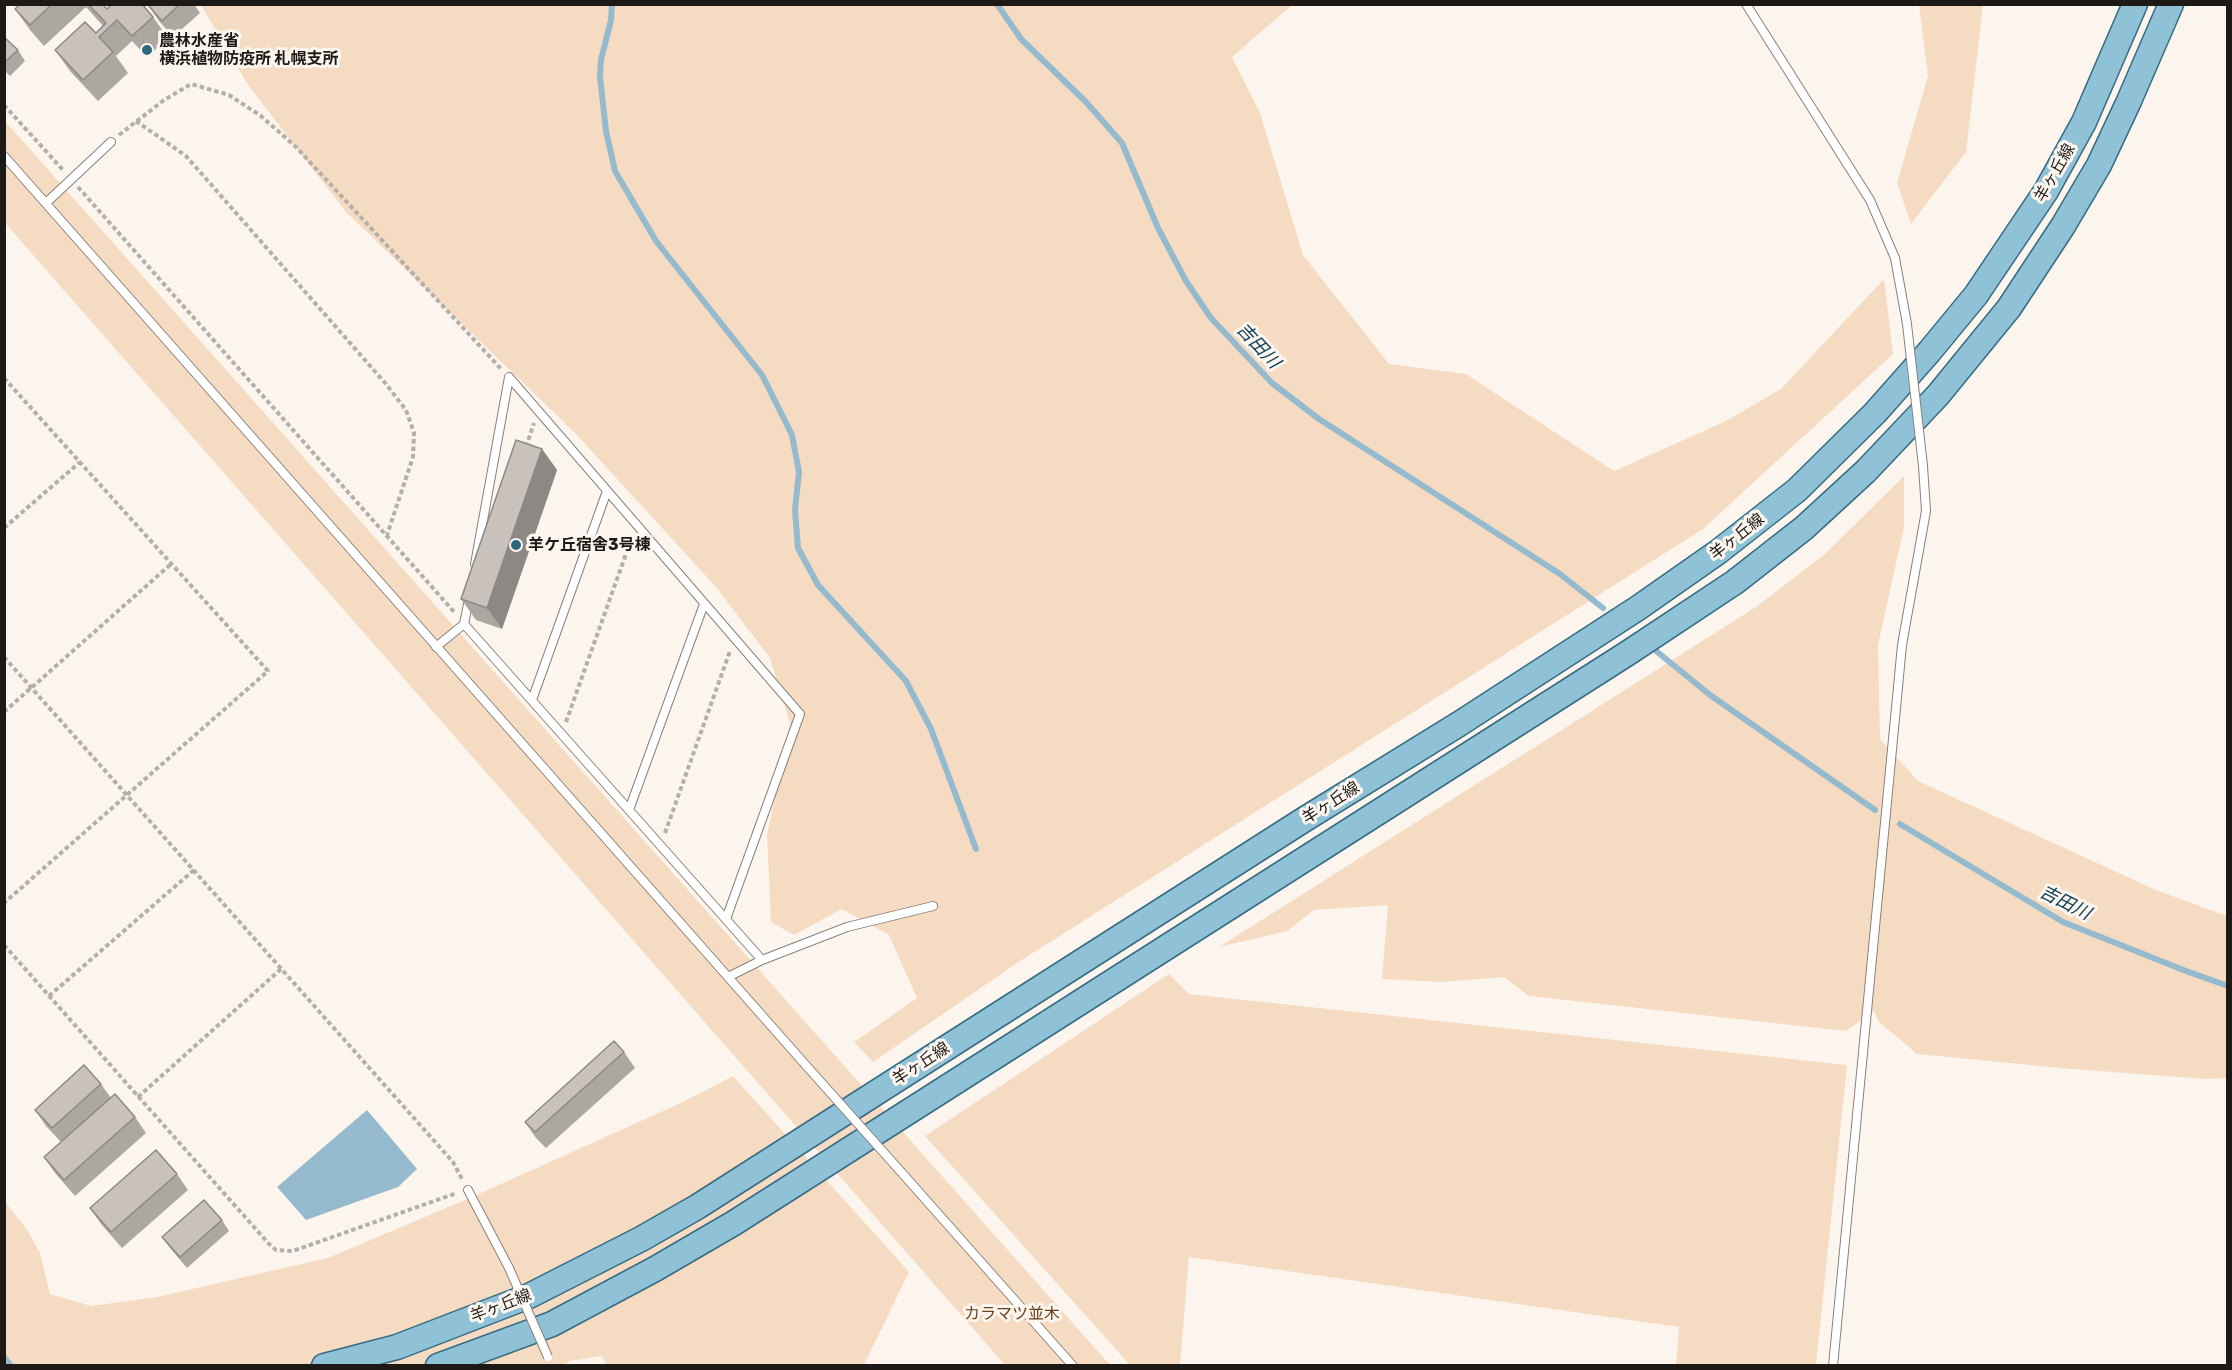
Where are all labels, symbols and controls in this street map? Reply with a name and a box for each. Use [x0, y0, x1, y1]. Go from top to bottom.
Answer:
place label: 農林水産省 横浜植物防疫所 札幌支所 [159, 31, 338, 69]
marker: 農林水産省 横浜植物防疫所 札幌支所 [140, 43, 154, 57]
street label: 羊ヶ丘線 [2031, 140, 2079, 206]
water label: 吉田川 [1232, 319, 1284, 373]
street label: 羊ヶ丘線 [1706, 510, 1768, 564]
place label: 羊ケ丘宿舎3号棟 [528, 535, 651, 555]
marker: 羊ケ丘宿舎3号棟 [509, 538, 523, 552]
street label: 羊ヶ丘線 [1299, 778, 1363, 828]
water label: 吉田川 [2036, 881, 2094, 925]
street label: 羊ヶ丘線 [889, 1039, 953, 1089]
street label: 羊ヶ丘線 [468, 1286, 534, 1326]
park label: カラマツ並木 [964, 1304, 1060, 1324]

